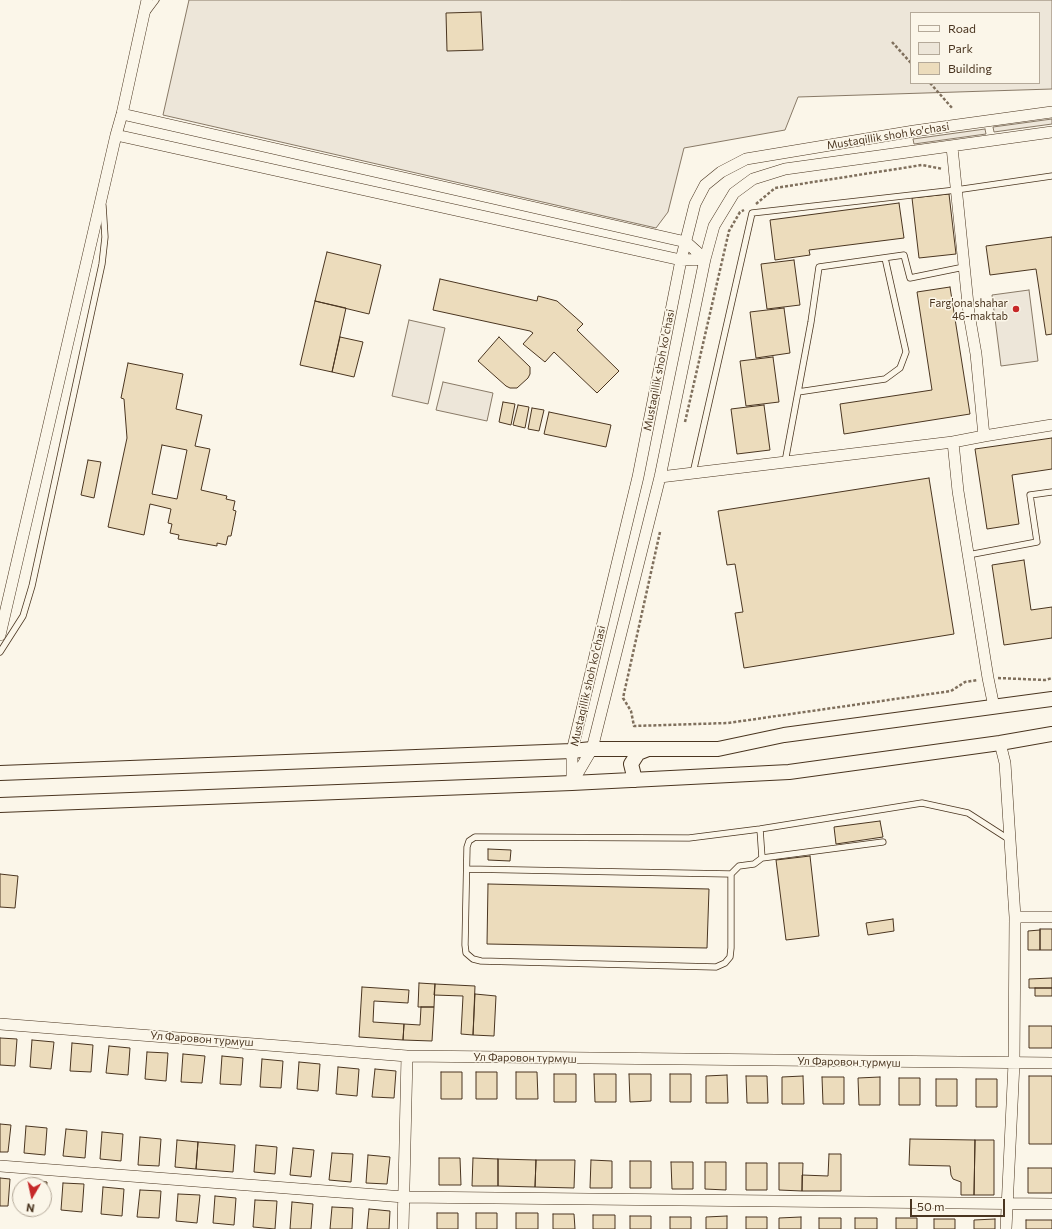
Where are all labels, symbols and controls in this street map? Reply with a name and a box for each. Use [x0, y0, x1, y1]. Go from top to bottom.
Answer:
legend [910, 12, 1040, 84]
text: Road [948, 21, 976, 35]
text: Park [948, 41, 973, 55]
text: Building [948, 61, 992, 75]
street label: Mustaqillik shoh ko'chasi [826, 120, 950, 152]
place label: Farg'ona shahar 46-maktab [929, 296, 1008, 322]
marker: Farg'ona shahar 46-maktab [1011, 304, 1021, 314]
street label: Mustaqillik shoh ko'chasi [641, 308, 677, 432]
street label: Mustaqillik shoh ko'chasi [568, 624, 608, 748]
street label: Ул Фаровон турмуш [150, 1029, 254, 1049]
street label: Ул Фаровон турмуш [473, 1050, 577, 1066]
street label: Ул Фаровон турмуш [797, 1054, 901, 1070]
north arrow [12, 1177, 52, 1217]
scale bar [912, 1191, 1007, 1217]
text: 50 m [917, 1199, 945, 1213]
text: N [25, 1201, 35, 1215]

